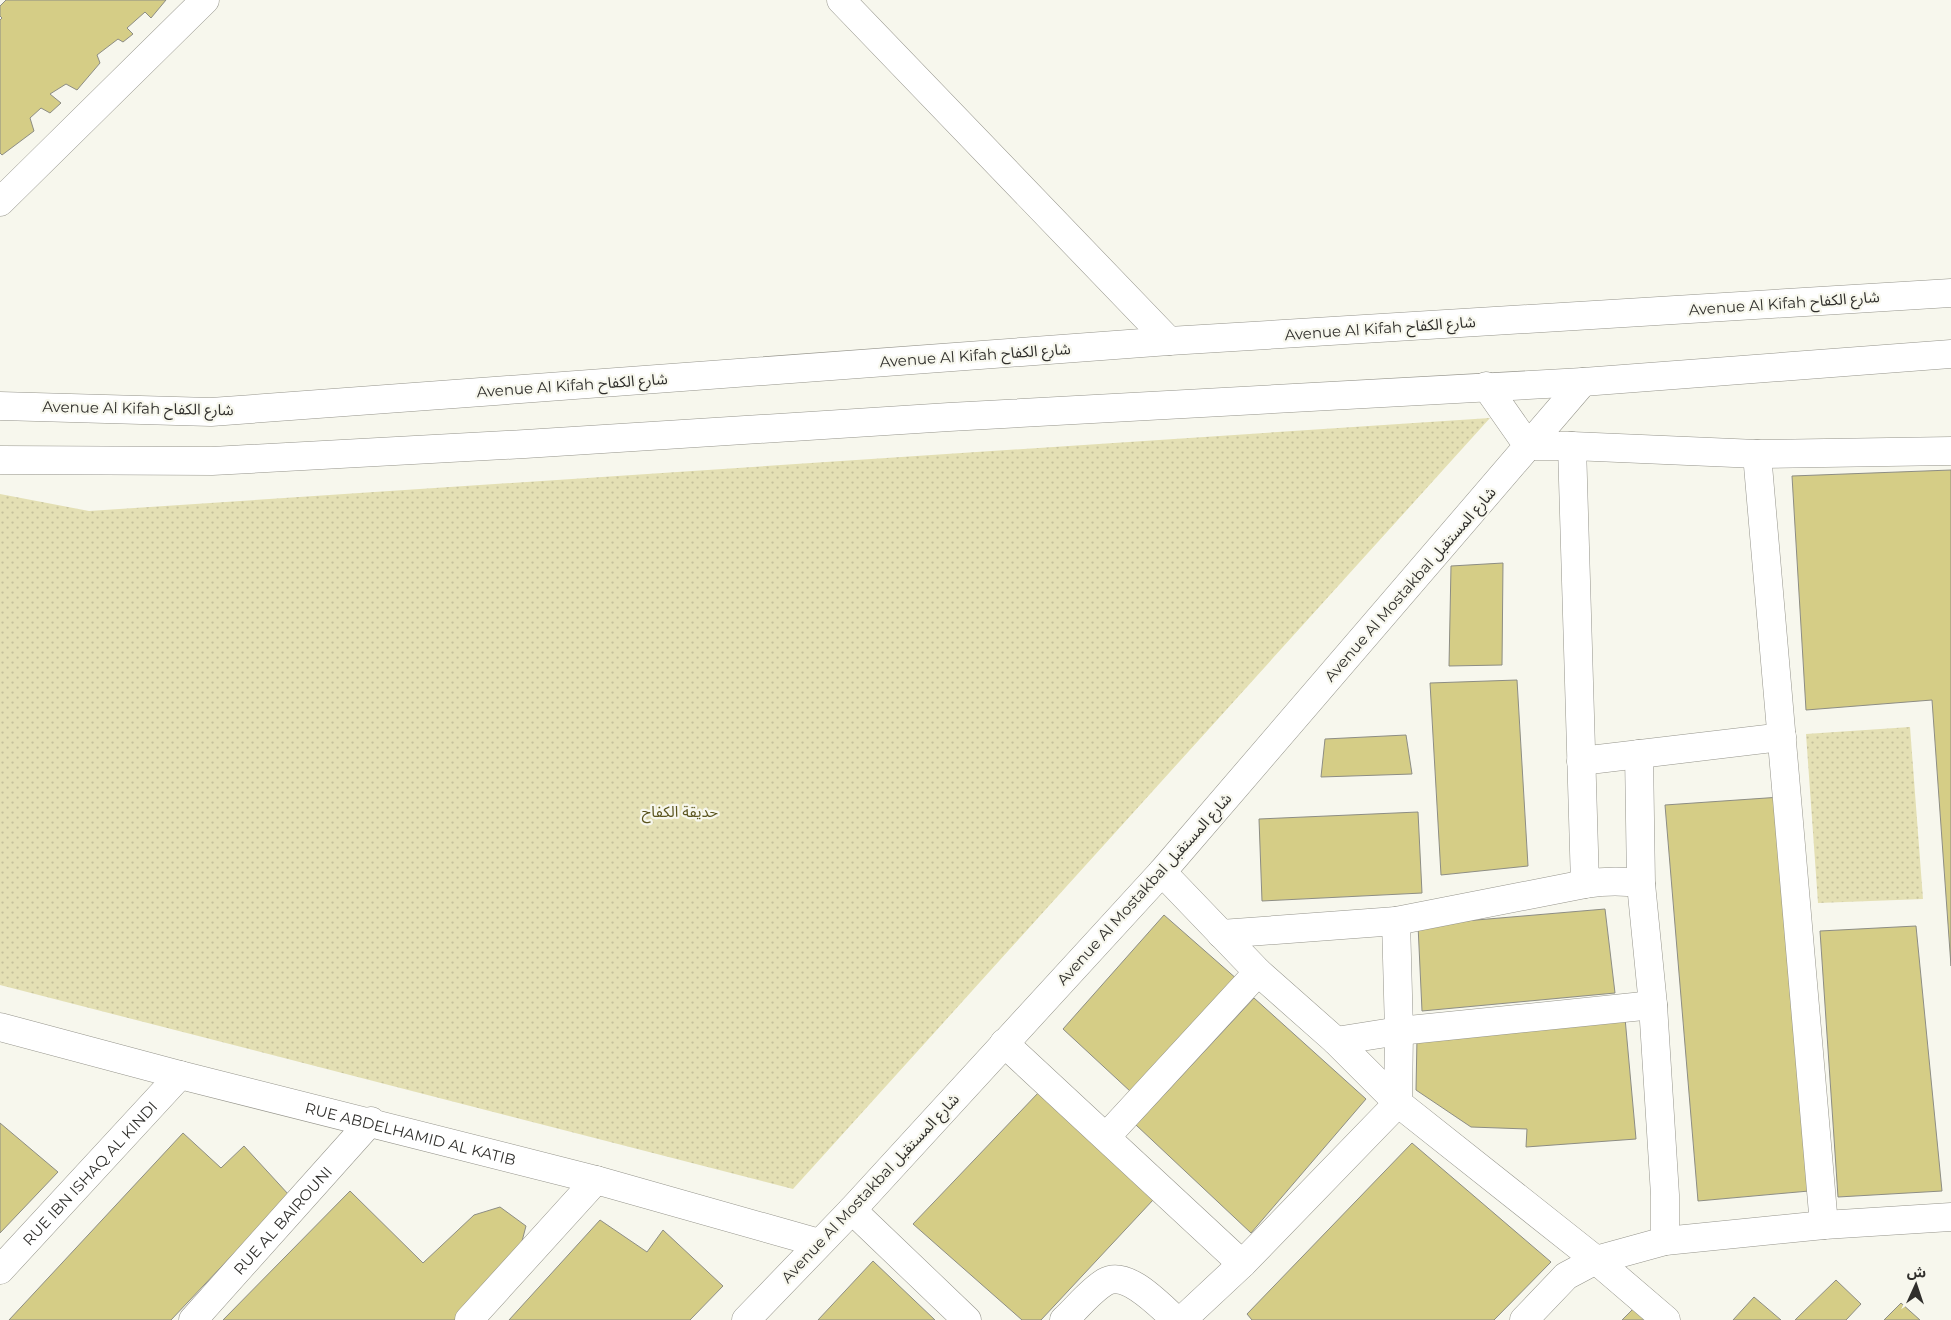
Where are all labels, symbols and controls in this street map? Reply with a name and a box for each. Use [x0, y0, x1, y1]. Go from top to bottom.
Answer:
street label: Avenue Al Kifah شارع الكفاح [1688, 287, 1881, 322]
street label: Avenue Al Kifah شارع الكفاح [1284, 312, 1477, 347]
street label: Avenue Al Kifah شارع الكفاح [879, 339, 1072, 374]
street label: Avenue Al Kifah شارع الكفاح [476, 369, 669, 404]
street label: Avenue Al Kifah شارع الكفاح [42, 397, 234, 422]
street label: Avenue Al Mostakbal شارع المستقبل [1320, 482, 1502, 687]
street label: Avenue Al Mostakbal شارع المستقبل [1053, 789, 1238, 991]
park label: حديقة الكفاح [642, 802, 718, 824]
street label: Avenue Al Mostakbal شارع المستقبل [777, 1089, 965, 1289]
street label: RUE IBN ISHAQ AL KINDI [18, 1097, 161, 1249]
street label: RUE ABDELHAMID AL KATIB [303, 1097, 518, 1169]
street label: RUE AL BAIROUNI [229, 1162, 336, 1278]
north arrow [1891, 1260, 1941, 1310]
text: ش [1907, 1263, 1927, 1282]

